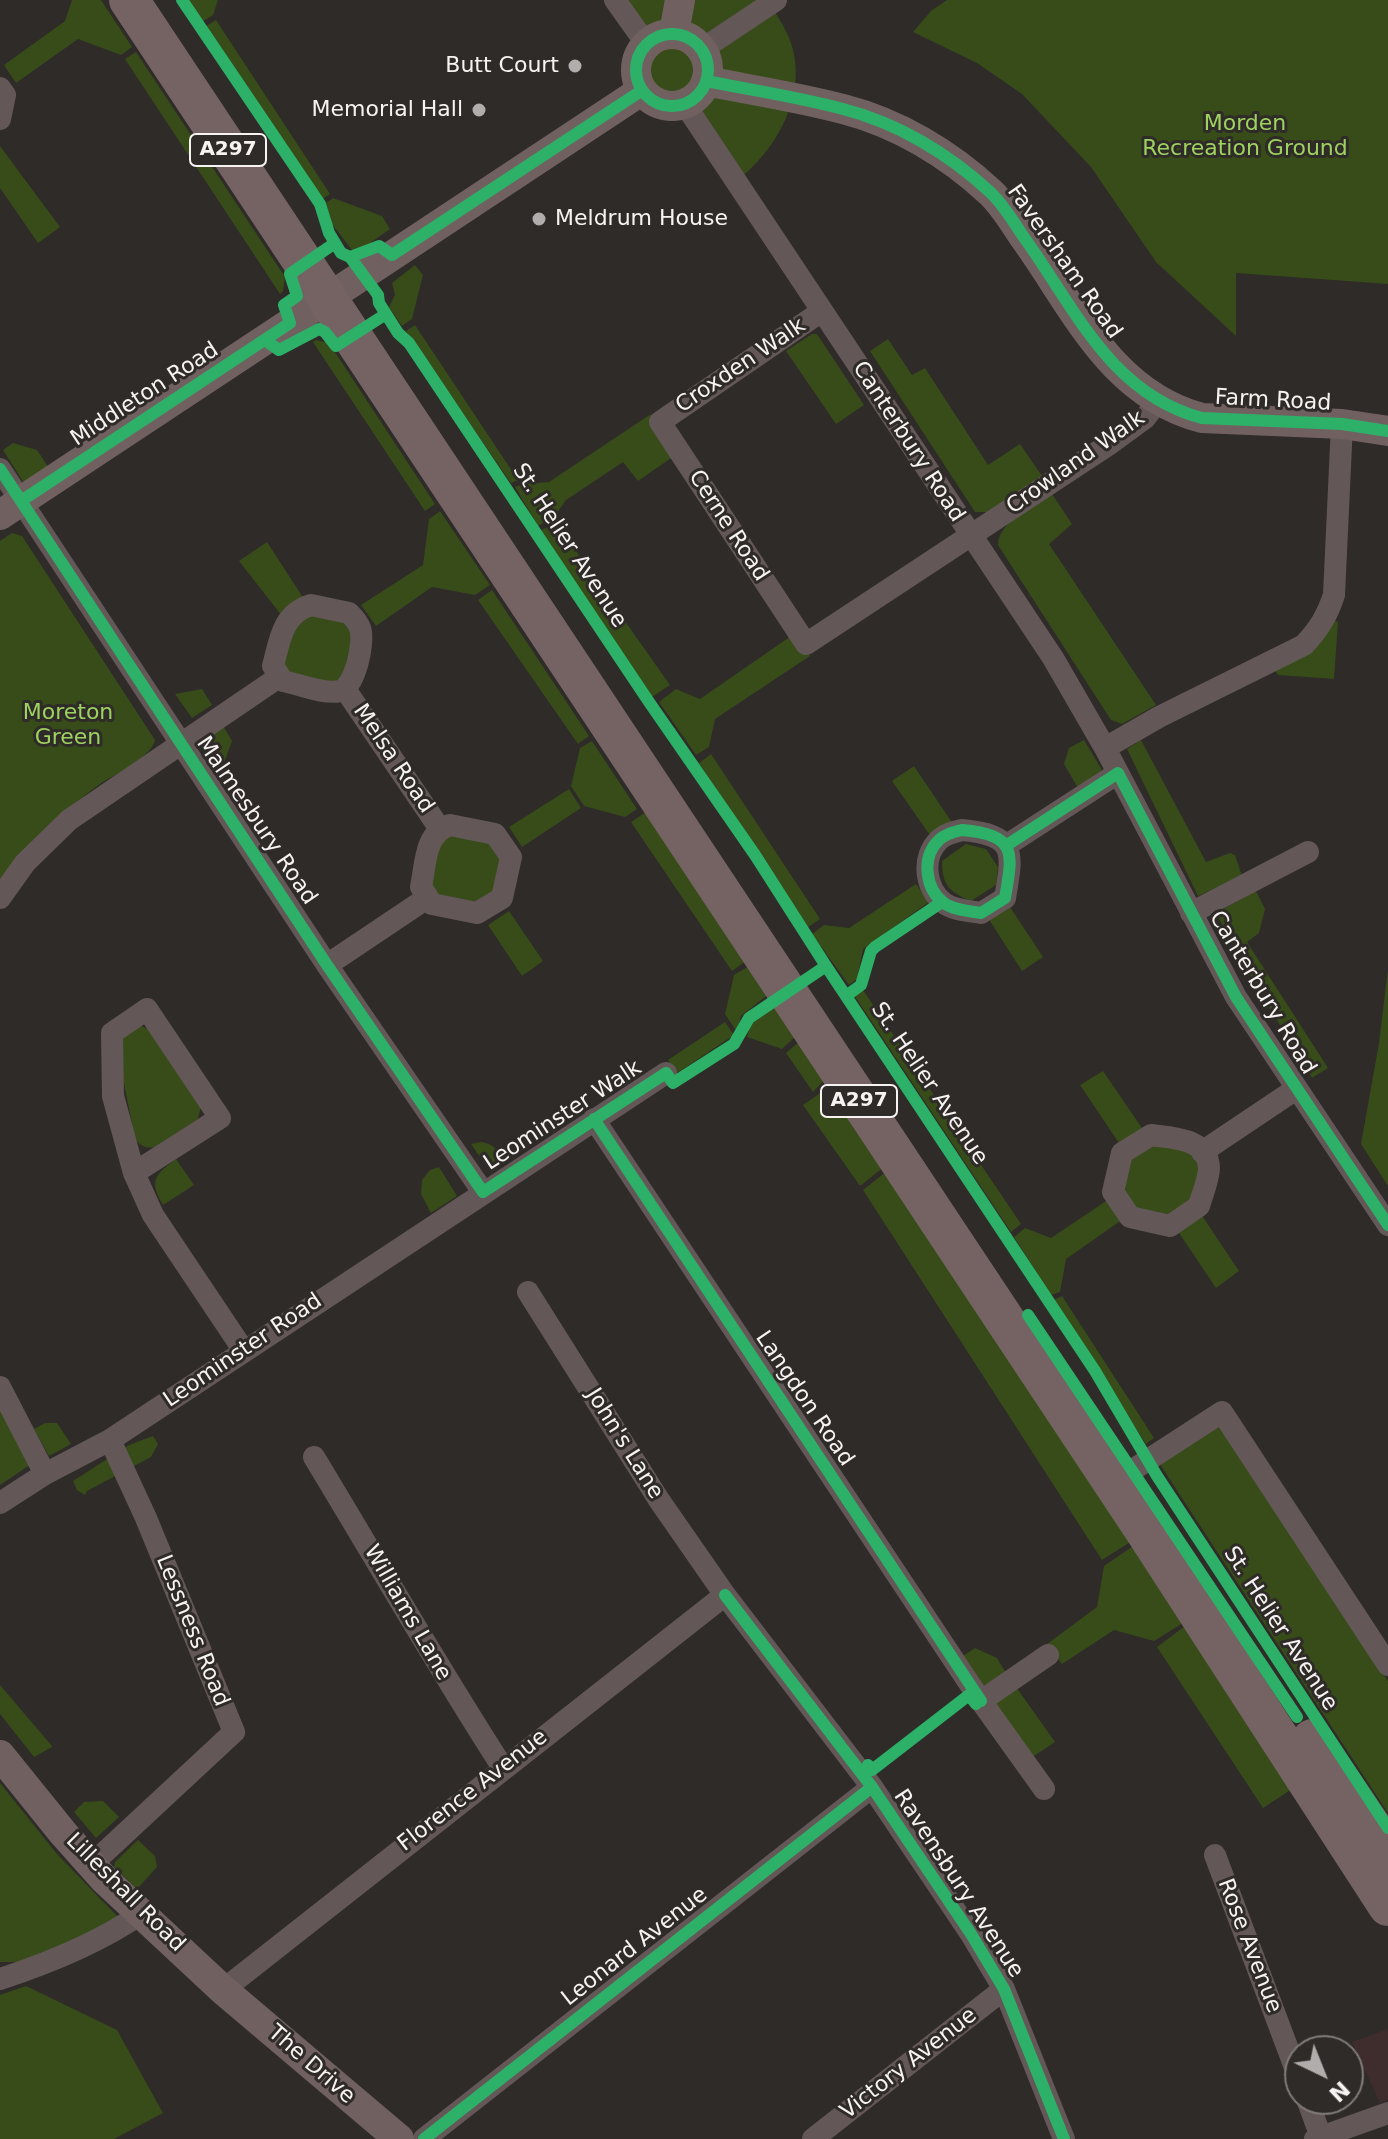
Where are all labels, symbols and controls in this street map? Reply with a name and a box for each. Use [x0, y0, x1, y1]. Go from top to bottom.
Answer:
place label: Butt Court [445, 53, 559, 79]
marker: Butt Court [566, 57, 584, 75]
place label: Memorial Hall [312, 97, 463, 123]
marker: Memorial Hall [470, 101, 488, 119]
park label: Morden Recreation Ground [1142, 111, 1348, 162]
road number: A297 [190, 134, 266, 166]
street label: Faversham Road [1001, 180, 1127, 344]
place label: Meldrum House [555, 206, 728, 232]
marker: Meldrum House [530, 210, 548, 228]
street label: Croxden Walk [671, 313, 811, 419]
street label: Middleton Road [66, 337, 224, 453]
street label: Canterbury Road [846, 357, 970, 527]
street label: Farm Road [1214, 385, 1332, 417]
street label: Crowland Walk [1002, 406, 1150, 520]
street label: St. Helier Avenue [506, 459, 632, 633]
street label: Cerne Road [682, 465, 774, 587]
street label: Melsa Road [347, 699, 439, 819]
park label: Moreton Green [23, 700, 113, 752]
street label: Malmesbury Road [190, 732, 322, 910]
street label: Canterbury Road [1203, 906, 1321, 1080]
street label: St. Helier Avenue [865, 998, 993, 1170]
street label: Leominster Walk [479, 1055, 647, 1177]
road number: A297 [821, 1085, 897, 1117]
street label: Leominster Road [159, 1288, 327, 1414]
street label: Langdon Road [749, 1326, 859, 1472]
street label: John's Lane [580, 1384, 668, 1504]
street label: Williams Lane [357, 1540, 457, 1686]
street label: St. Helier Avenue [1217, 1542, 1343, 1716]
street label: Lessness Road [150, 1551, 234, 1711]
street label: Florence Avenue [393, 1724, 553, 1858]
street label: Ravensbury Avenue [887, 1785, 1029, 1983]
street label: Lilleshall Road [60, 1828, 190, 1958]
street label: Rose Avenue [1211, 1875, 1287, 2017]
street label: Leonard Avenue [557, 1882, 713, 2012]
street label: Victory Avenue [836, 2003, 982, 2125]
street label: The Drive [262, 2020, 360, 2110]
north arrow [1284, 2035, 1364, 2115]
text: N [1324, 2076, 1355, 2107]

